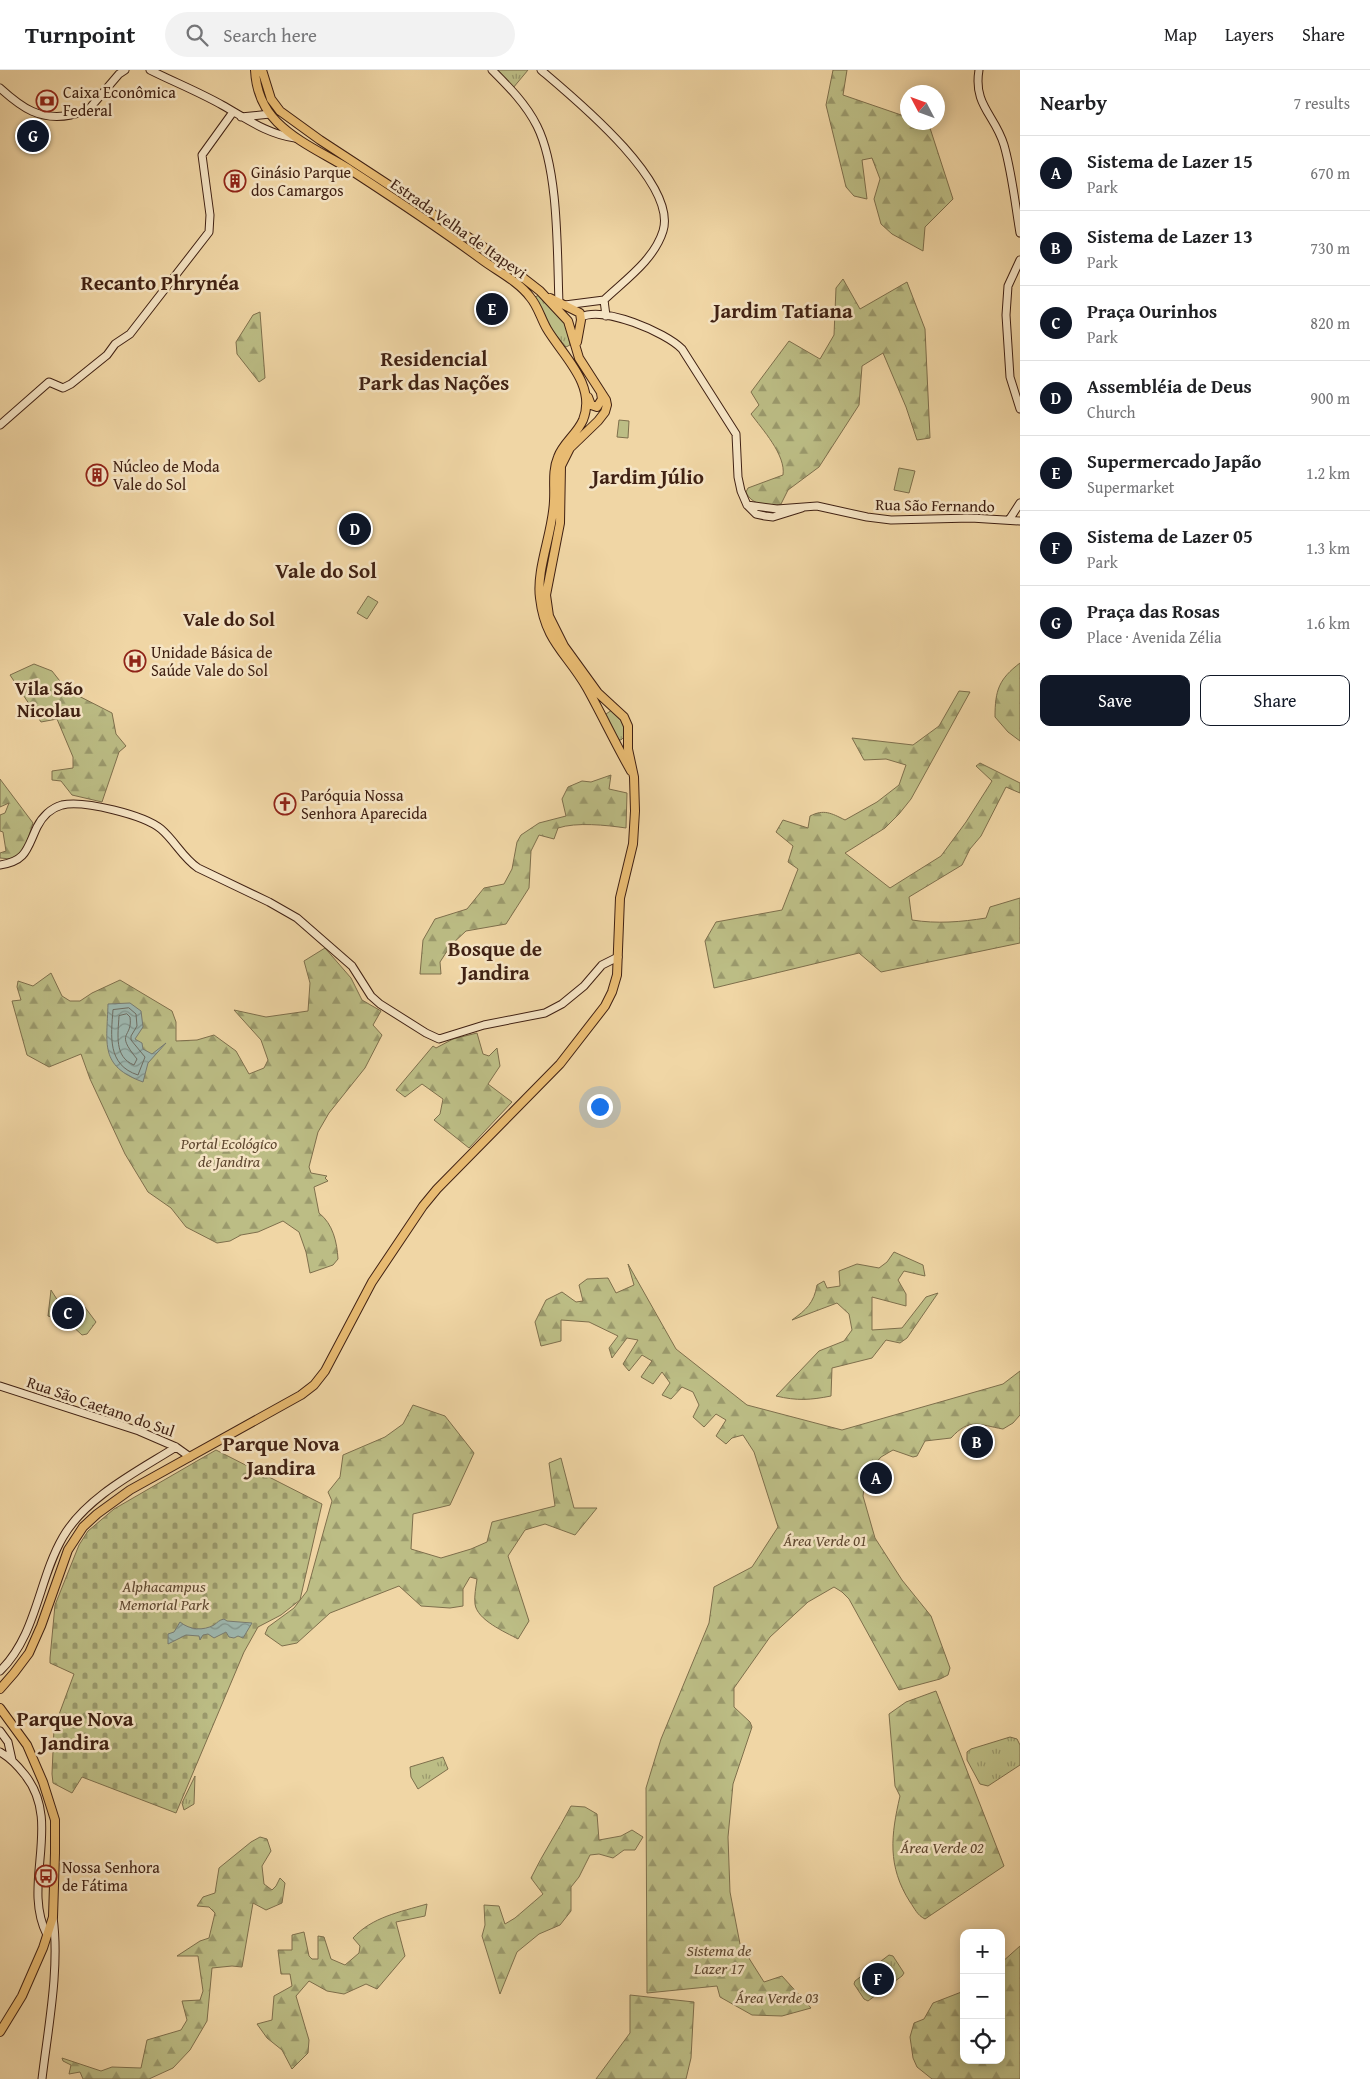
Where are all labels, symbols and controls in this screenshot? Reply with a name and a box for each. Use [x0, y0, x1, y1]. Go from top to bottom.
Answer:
search box [165, 12, 515, 57]
text: Turnpoint [25, 17, 135, 52]
icon: search [183, 21, 211, 49]
text: Search here [223, 21, 317, 49]
text: Map [1164, 21, 1197, 48]
text: Layers [1225, 21, 1274, 48]
text: Share [1302, 21, 1345, 48]
place label: Caixa Econômica Federal [63, 80, 176, 122]
north arrow [900, 85, 945, 130]
text: Nearby [1040, 87, 1107, 118]
bank icon: Caixa Econômica Federal [35, 89, 59, 113]
text: 7 results [1293, 91, 1350, 115]
pin: G [17, 117, 49, 155]
text: Sistema de Lazer 15 [1087, 147, 1253, 175]
place label: Ginásio Parque dos Camargos [251, 160, 351, 202]
text: A [1051, 161, 1061, 185]
text: 670 m [1310, 161, 1350, 185]
building icon: Ginásio Parque dos Camargos [223, 169, 247, 193]
street label: Estrada Velha de Itapevi [386, 172, 532, 284]
text: Park [1087, 175, 1118, 199]
text: Sistema de Lazer 13 [1087, 222, 1253, 250]
text: B [1051, 236, 1061, 260]
text: 730 m [1310, 236, 1350, 260]
text: Park [1087, 250, 1118, 274]
district label: Recanto Phrynéa [81, 267, 239, 298]
pin: E [476, 290, 508, 328]
district label: Jardim Tatiana [710, 295, 853, 326]
text: Praça Ourinhos [1087, 297, 1217, 325]
text: C [1051, 311, 1061, 335]
text: 820 m [1310, 311, 1350, 335]
text: Park [1087, 325, 1118, 349]
district label: Residencial Park das Nações [359, 343, 509, 398]
text: Assembléia de Deus [1087, 372, 1252, 400]
text: D [1051, 386, 1061, 410]
text: 900 m [1310, 386, 1350, 410]
text: Church [1087, 400, 1136, 424]
text: Supermercado Japão [1087, 447, 1261, 475]
place label: Núcleo de Moda Vale do Sol [113, 454, 220, 496]
district label: Jardim Júlio [589, 461, 704, 492]
text: E [1052, 461, 1060, 485]
text: 1.2 km [1306, 461, 1350, 485]
building icon: Núcleo de Moda Vale do Sol [85, 463, 109, 487]
text: Supermarket [1087, 475, 1174, 499]
street label: Rua São Fernando [875, 492, 995, 518]
pin: D [339, 510, 371, 548]
text: Sistema de Lazer 05 [1087, 522, 1253, 550]
text: F [1052, 536, 1060, 560]
text: 1.3 km [1306, 536, 1350, 560]
text: Park [1087, 550, 1118, 574]
district label: Vale do Sol [275, 555, 377, 586]
text: Praça das Rosas [1087, 597, 1220, 625]
district label: Vale do Sol [183, 605, 275, 633]
text: G [1051, 611, 1061, 635]
text: 1.6 km [1306, 611, 1350, 635]
text: Place · Avenida Zélia [1087, 625, 1222, 649]
place label: Unidade Básica de Saúde Vale do Sol [151, 640, 272, 682]
hospital icon: Unidade Básica de Saúde Vale do Sol [123, 649, 147, 673]
district label: Vila São Nicolau [15, 674, 83, 724]
button: Save [1040, 675, 1190, 726]
button: Share [1200, 675, 1350, 726]
place label: Paróquia Nossa Senhora Aparecida [301, 783, 428, 825]
church icon: Paróquia Nossa Senhora Aparecida [273, 792, 297, 816]
district label: Bosque de Jandira [448, 933, 542, 988]
your location [587, 1094, 613, 1120]
park label: Portal Ecológico de Jandira [180, 1131, 277, 1173]
pin: C [52, 1294, 84, 1332]
street label: Rua São Caetano do Sul [24, 1369, 179, 1443]
pin: B [961, 1423, 993, 1461]
district label: Parque Nova Jandira [223, 1428, 340, 1483]
pin: A [860, 1459, 892, 1497]
park label: Área Verde 01 [782, 1528, 867, 1552]
park label: Alphacampus Memorial Park [119, 1574, 210, 1616]
district label: Parque Nova Jandira [17, 1703, 134, 1758]
park label: Área Verde 02 [899, 1835, 984, 1859]
place label: Nossa Senhora de Fátima [62, 1855, 160, 1897]
bus stop icon: Nossa Senhora de Fátima [34, 1864, 58, 1888]
map controls [960, 1929, 1005, 2064]
button: + [960, 1929, 1005, 1974]
park label: Sistema de Lazer 17 [686, 1938, 752, 1980]
pin: F [862, 1960, 894, 1998]
button: − [960, 1974, 1005, 2019]
park label: Área Verde 03 [734, 1985, 819, 2009]
button: locate [960, 2019, 1005, 2064]

